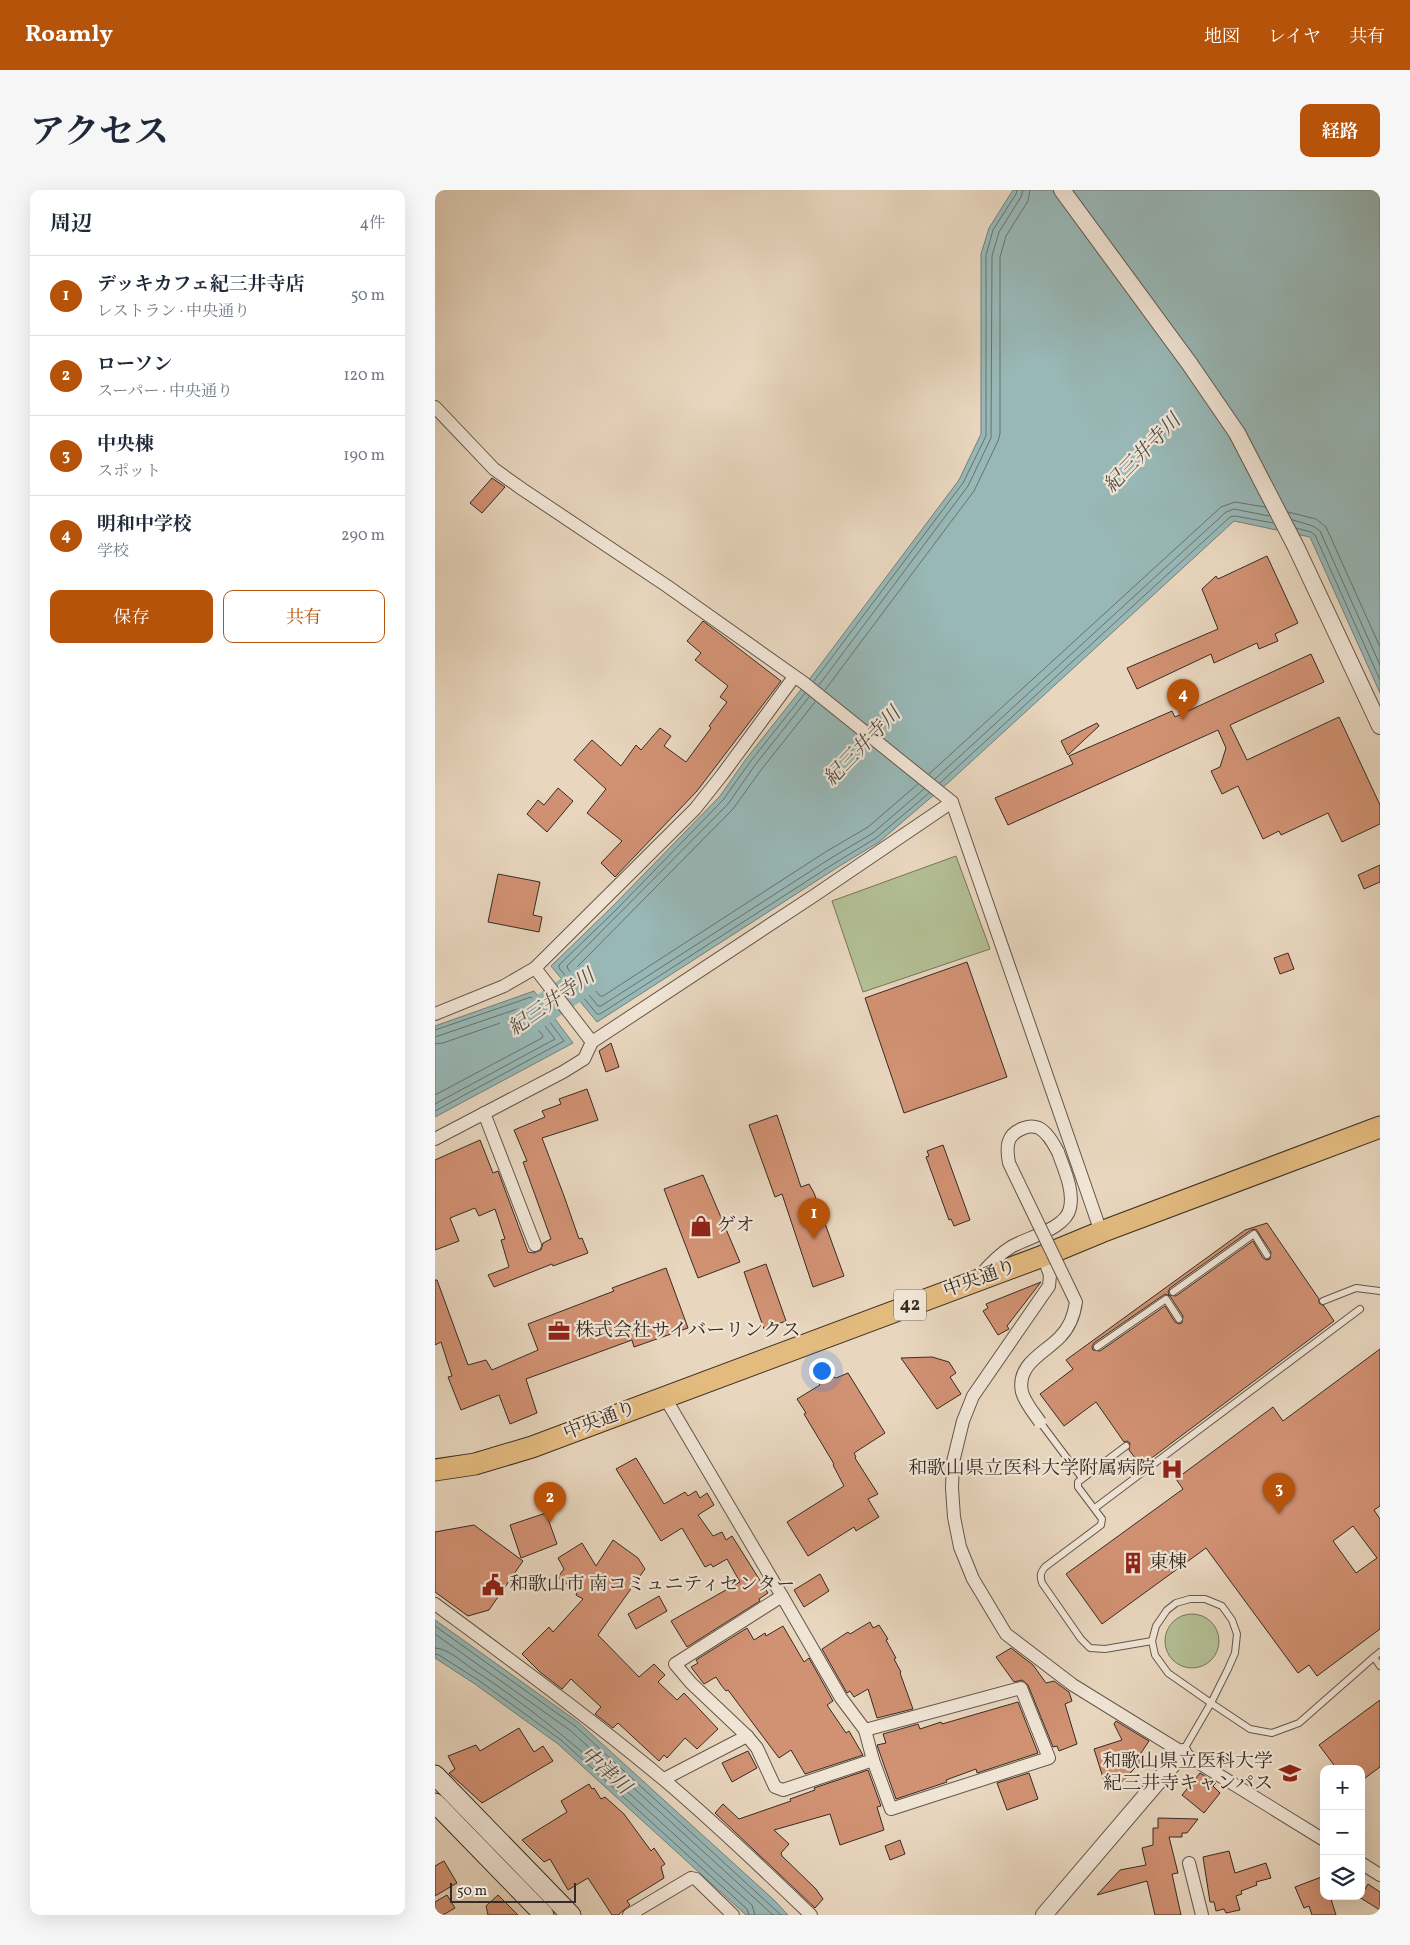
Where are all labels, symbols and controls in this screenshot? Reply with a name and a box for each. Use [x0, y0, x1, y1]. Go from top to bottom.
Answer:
text: Roamly [25, 18, 113, 52]
text: 地図 [1204, 25, 1240, 50]
text: レイヤ [1268, 25, 1321, 50]
text: 共有 [1349, 25, 1385, 50]
button: 経路 [1300, 104, 1380, 157]
text: アクセス [30, 110, 169, 158]
text: 周辺 [50, 210, 92, 239]
text: 4件 [359, 213, 385, 235]
text: デッキカフェ紀三井寺店 [97, 272, 305, 298]
text: 1 [63, 285, 69, 307]
text: 50 m [351, 285, 385, 307]
text: レストラン · 中央通り [97, 301, 250, 323]
text: ローソン [97, 352, 172, 378]
text: 2 [62, 365, 70, 387]
text: 120 m [343, 365, 385, 387]
text: スーパー · 中央通り [97, 381, 233, 403]
water label: 紀三井寺川 [1098, 407, 1189, 500]
text: 中央棟 [97, 432, 154, 458]
text: 3 [62, 445, 70, 467]
text: 190 m [343, 445, 385, 467]
text: スポット [97, 461, 161, 483]
text: 明和中学校 [97, 512, 192, 538]
text: 4 [61, 525, 71, 547]
text: 290 m [341, 525, 385, 547]
text: 学校 [97, 541, 129, 563]
button: 保存 [50, 590, 213, 643]
button: 共有 [223, 590, 385, 643]
pin: 4 [1167, 679, 1199, 720]
water label: 紀三井寺川 [818, 700, 909, 793]
water label: 紀三井寺川 [503, 962, 603, 1043]
pin: 1 [798, 1198, 830, 1239]
shop icon: ゲオ [688, 1213, 714, 1239]
place label: ゲオ [717, 1213, 755, 1239]
street label: 中央通り [940, 1254, 1020, 1304]
road number: 42 [894, 1290, 926, 1320]
office icon: 株式会社サイバーリンクス [546, 1318, 572, 1344]
place label: 株式会社サイバーリンクス [575, 1318, 801, 1344]
your location [809, 1358, 835, 1384]
street label: 中央通り [560, 1395, 640, 1447]
place label: 和歌山県立医科大学附属病院 [908, 1456, 1155, 1482]
hospital icon: 和歌山県立医科大学附属病院 [1159, 1456, 1185, 1482]
pin: 3 [1263, 1473, 1295, 1514]
pin: 2 [534, 1482, 566, 1523]
building icon: 東棟 [1120, 1550, 1146, 1576]
place label: 東棟 [1149, 1550, 1187, 1576]
public building icon: 和歌山市 南コミュニティセンター [480, 1572, 506, 1598]
place label: 和歌山市 南コミュニティセンター [509, 1572, 795, 1598]
water label: 中津川 [573, 1741, 638, 1803]
place label: 和歌山県立医科大学 紀三井寺キャンパス [1102, 1749, 1273, 1797]
school or university icon: 和歌山県立医科大学 紀三井寺キャンパス [1277, 1760, 1303, 1786]
map controls [1320, 1765, 1365, 1900]
button: + [1320, 1765, 1365, 1810]
button: − [1320, 1810, 1365, 1855]
button: layers [1320, 1855, 1365, 1900]
scale bar [450, 1880, 576, 1903]
text: 50 m [457, 1882, 487, 1901]

